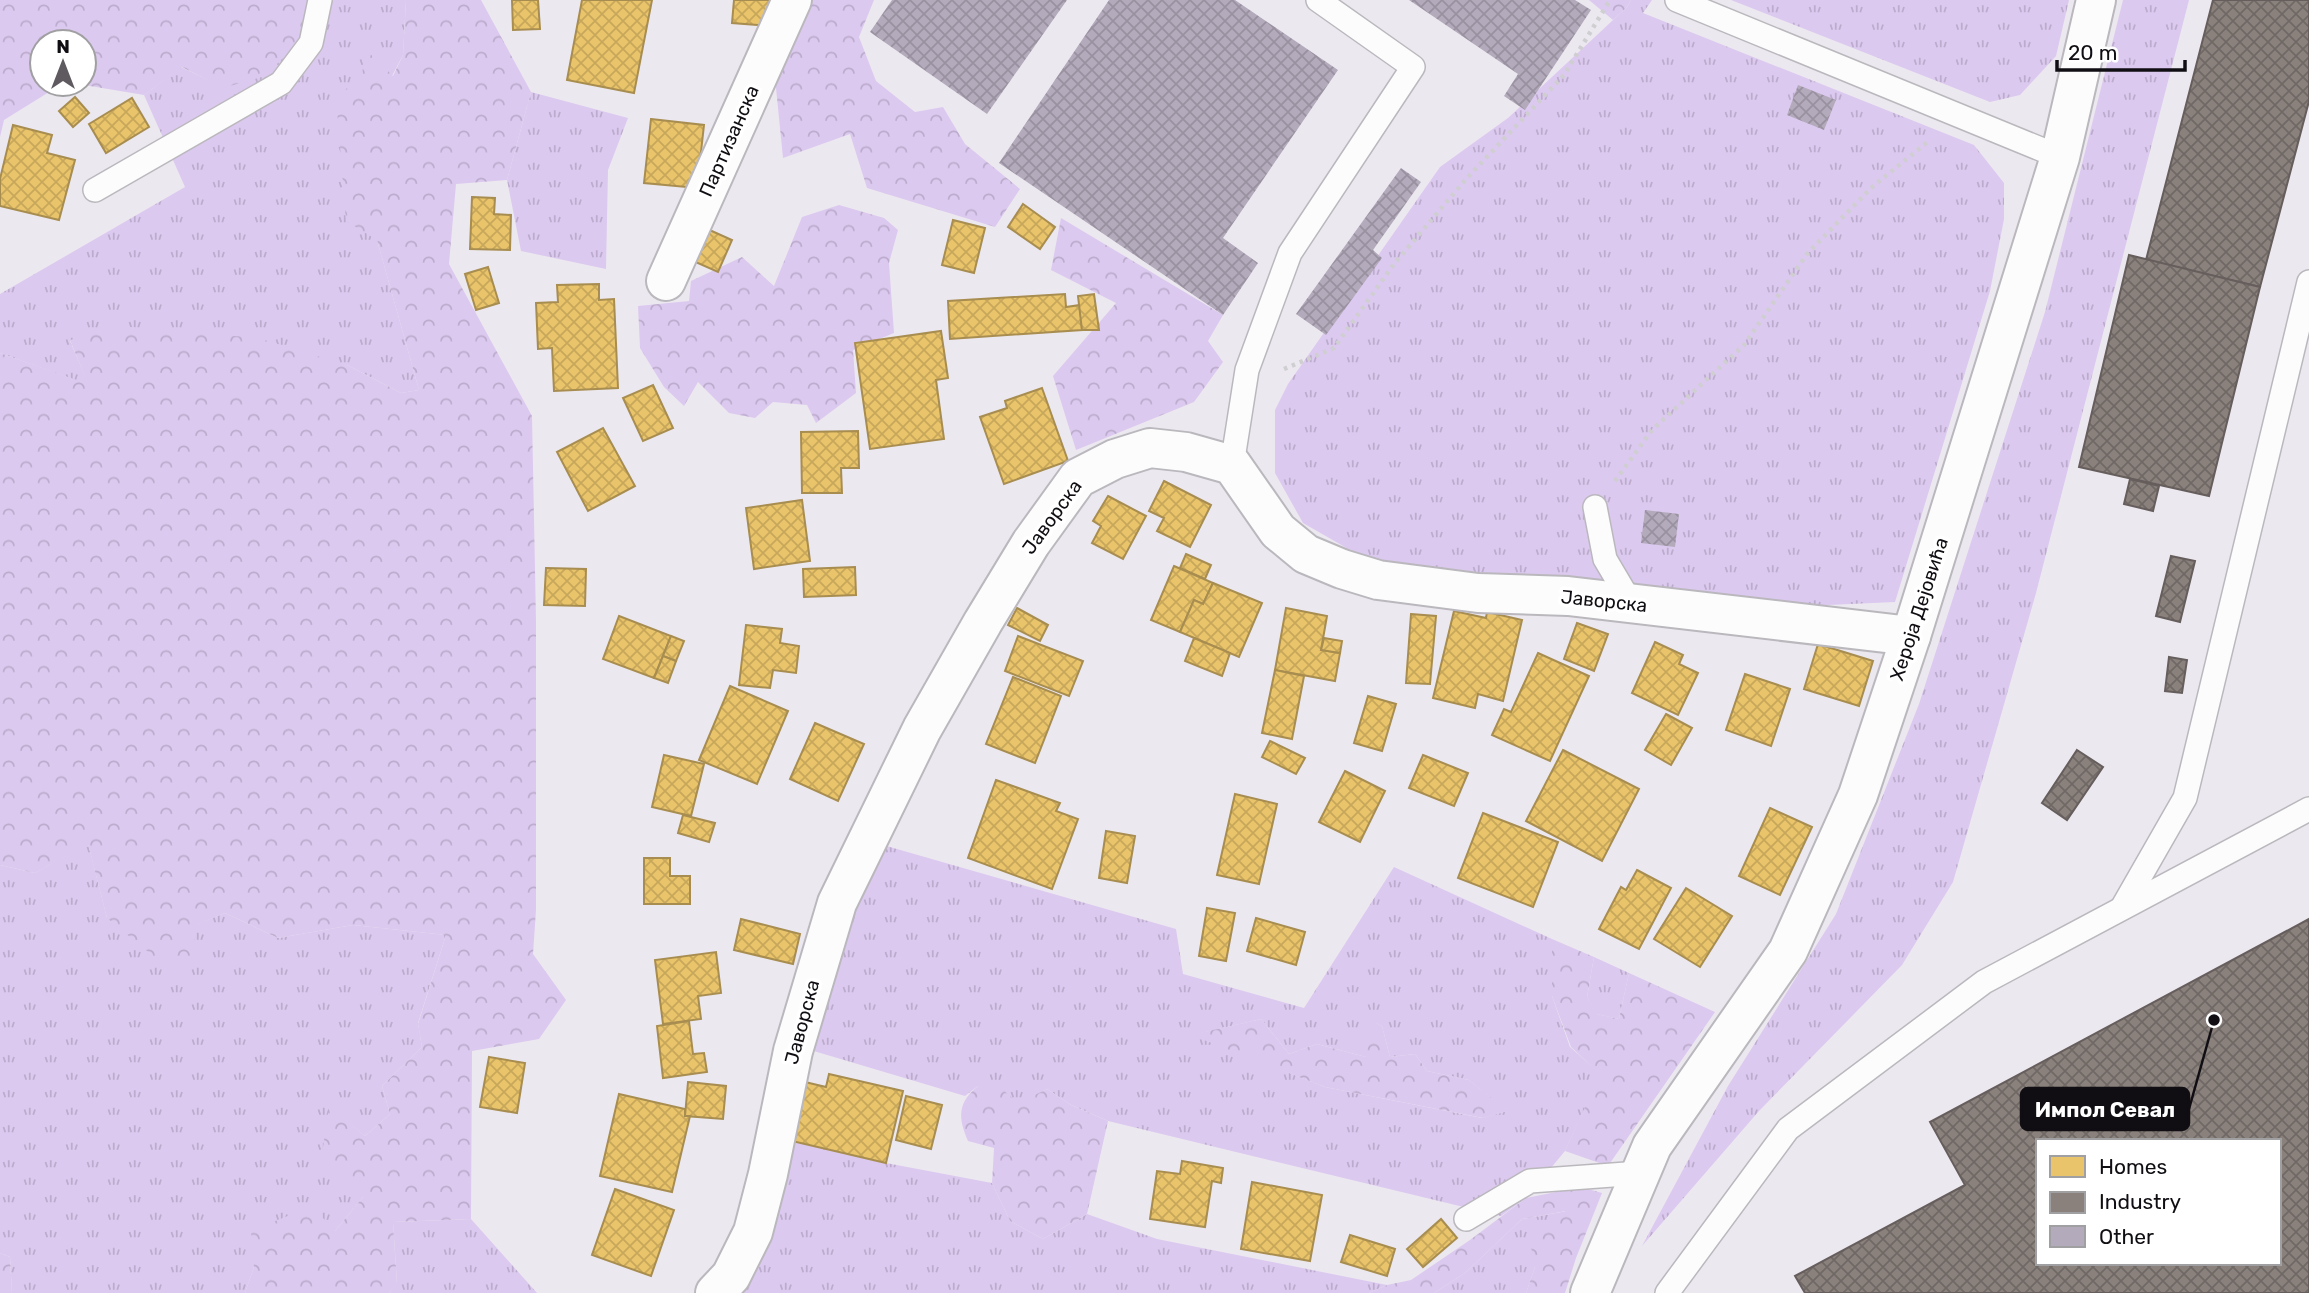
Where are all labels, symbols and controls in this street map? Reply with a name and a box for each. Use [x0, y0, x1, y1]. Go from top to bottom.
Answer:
north arrow [28, 28, 98, 98]
scale bar [2057, 28, 2185, 72]
text: N [56, 35, 70, 58]
text: 20 m [2068, 40, 2117, 65]
street label: Партизанска [694, 82, 764, 200]
street label: Јаворска [1017, 475, 1087, 559]
street label: Хероја Дејовића [1885, 535, 1953, 683]
street label: Јаворска [1560, 585, 1648, 617]
street label: Јаворска [780, 977, 824, 1067]
callout: Импол Севал [2021, 1088, 2189, 1130]
text: Импол Севал [2035, 1097, 2175, 1122]
legend [2036, 1139, 2281, 1265]
text: Homes [2099, 1154, 2167, 1179]
text: Industry [2099, 1189, 2181, 1214]
text: Other [2099, 1224, 2154, 1249]

